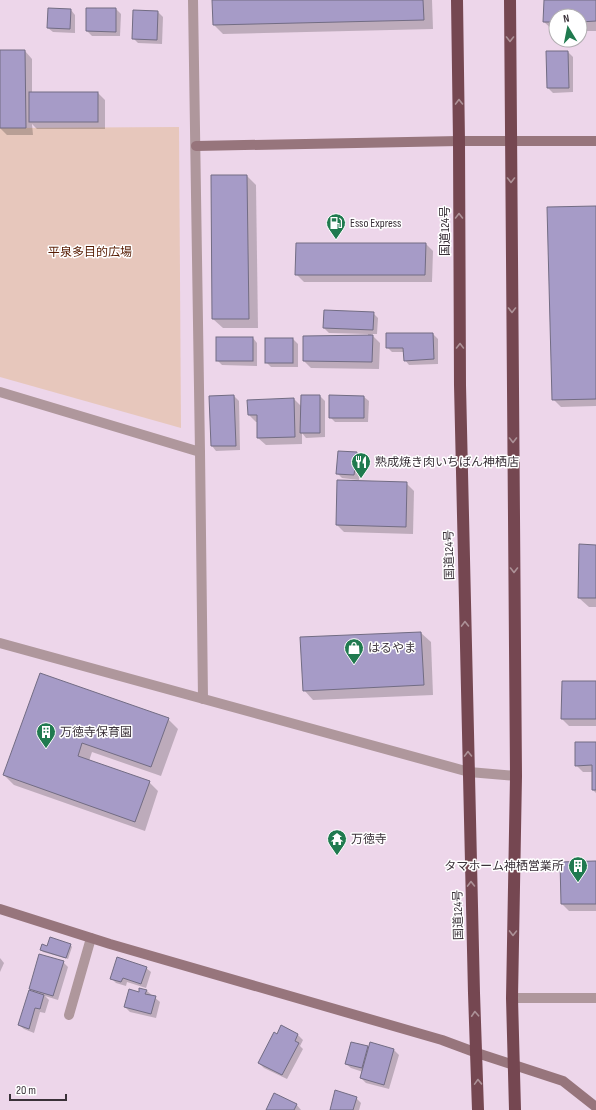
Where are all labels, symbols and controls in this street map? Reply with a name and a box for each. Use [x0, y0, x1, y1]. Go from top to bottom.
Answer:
north arrow [548, 8, 588, 48]
text: N [562, 12, 570, 26]
one-way arrow [506, 36, 514, 42]
one-way arrow [454, 99, 463, 105]
one-way arrow [507, 177, 516, 183]
street label: 国道124号 [438, 206, 453, 256]
fuel station icon: Esso Express [325, 212, 347, 240]
one-way arrow [455, 213, 463, 219]
place label: Esso Express [350, 216, 401, 231]
park label: 平泉多目的広場 [48, 245, 132, 260]
one-way arrow [508, 307, 516, 313]
one-way arrow [455, 343, 464, 349]
one-way arrow [509, 437, 517, 443]
restaurant icon: 熟成焼き肉いちばん神栖店 [350, 451, 372, 479]
place label: 熟成焼き肉いちばん神栖店 [375, 455, 519, 470]
street label: 国道124号 [442, 530, 457, 580]
one-way arrow [510, 567, 518, 573]
one-way arrow [461, 621, 469, 627]
shop icon: はるやま [343, 637, 365, 665]
place label: はるやま [368, 641, 416, 656]
building icon: 万徳寺保育園 [35, 721, 57, 749]
place label: 万徳寺保育園 [60, 725, 132, 740]
one-way arrow [464, 751, 472, 757]
temple icon: 万徳寺 [326, 828, 348, 856]
place label: 万徳寺 [351, 832, 387, 847]
building icon: タマホーム神栖営業所 [567, 855, 589, 883]
place label: タマホーム神栖営業所 [444, 859, 564, 874]
one-way arrow [467, 881, 475, 887]
street label: 国道124号 [451, 890, 466, 940]
one-way arrow [509, 930, 517, 936]
one-way arrow [471, 1011, 479, 1017]
scale bar [10, 1076, 66, 1102]
one-way arrow [473, 1079, 482, 1085]
text: 20 m [16, 1083, 36, 1098]

